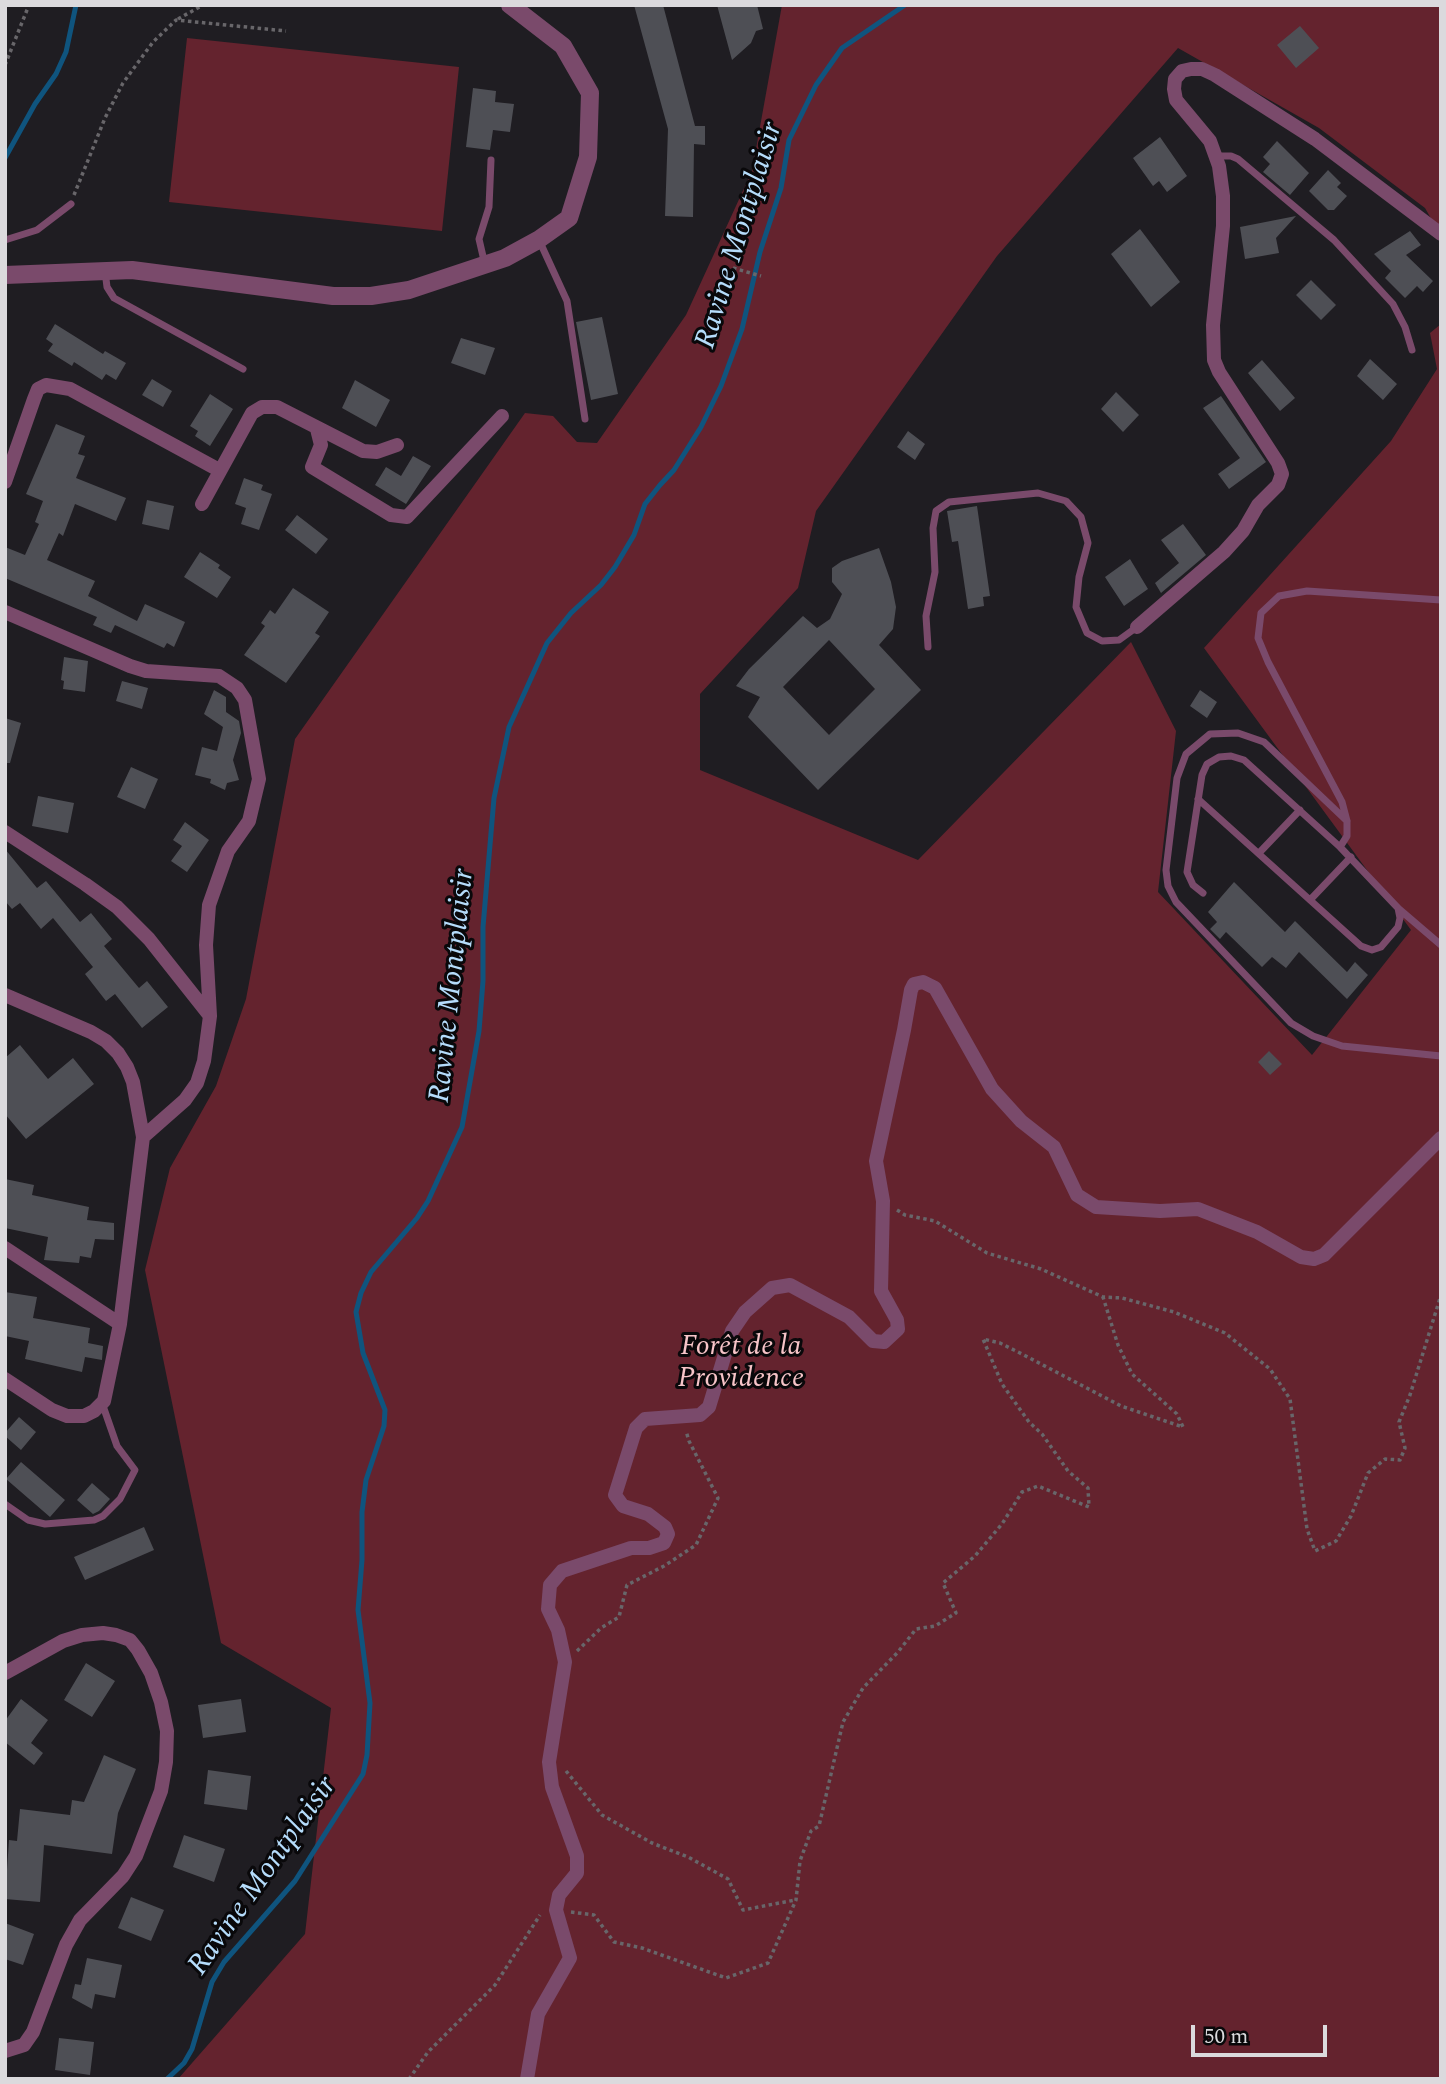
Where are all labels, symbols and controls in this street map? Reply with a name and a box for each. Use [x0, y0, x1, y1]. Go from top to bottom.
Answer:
water label: Ravine Montplaisir [689, 118, 793, 354]
water label: Ravine Montplaisir [424, 867, 484, 1105]
park label: Forêt de la Providence [678, 1332, 804, 1398]
water label: Ravine Montplaisir [182, 1770, 346, 1984]
scale bar [1194, 2010, 1330, 2054]
text: 50 m [1204, 2021, 1248, 2053]

